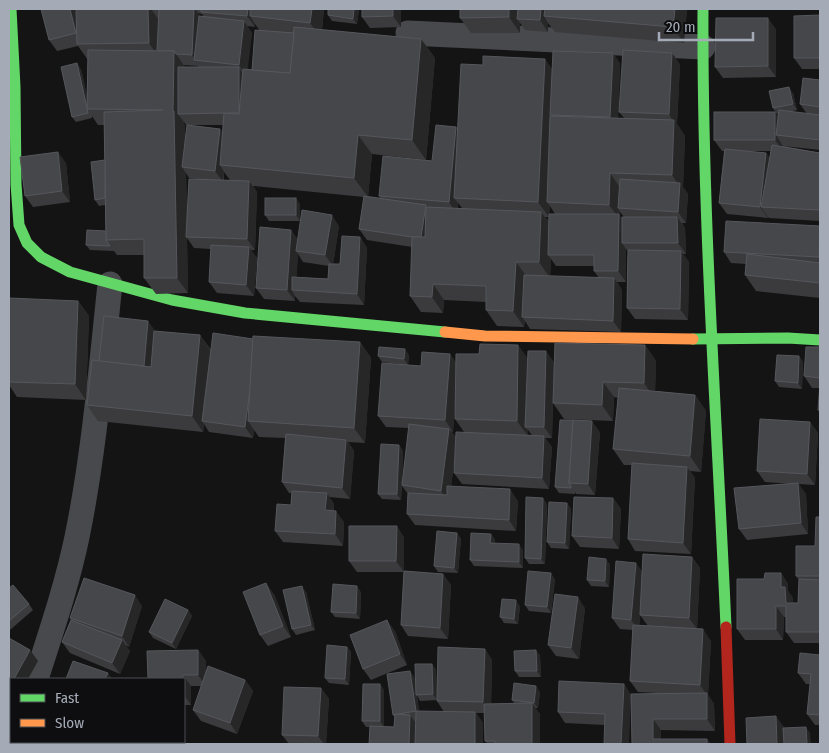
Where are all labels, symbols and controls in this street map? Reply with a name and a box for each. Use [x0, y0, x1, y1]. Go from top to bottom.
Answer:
scale bar [659, 10, 753, 42]
text: 20 m [666, 18, 696, 36]
legend [10, 678, 185, 743]
text: Fast [55, 689, 79, 707]
text: Slow [55, 714, 84, 732]

